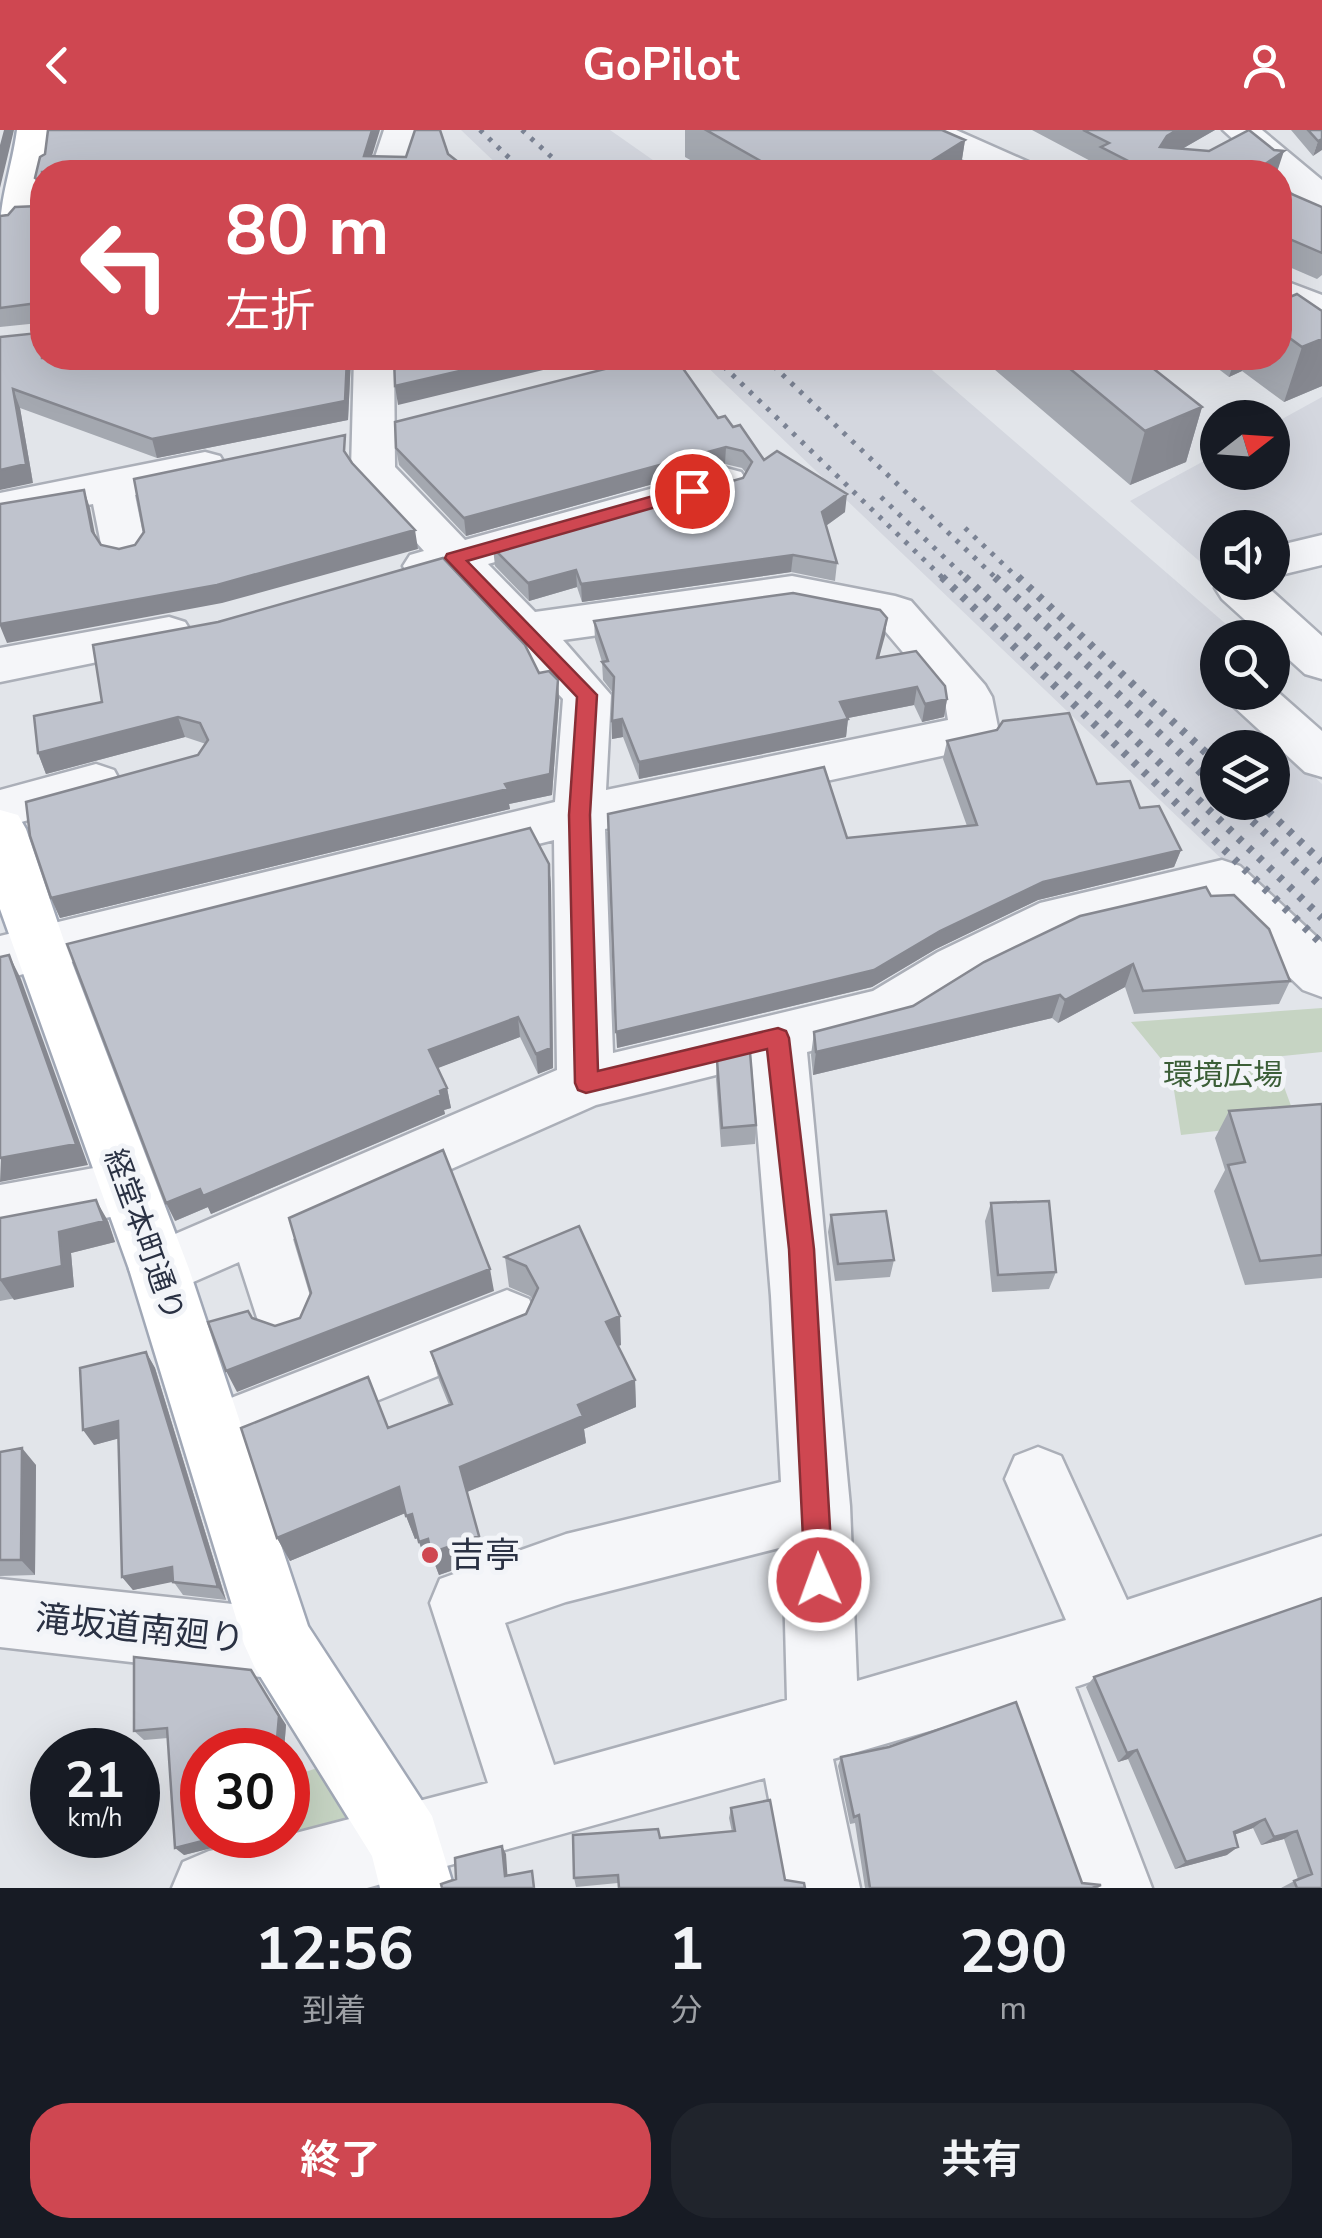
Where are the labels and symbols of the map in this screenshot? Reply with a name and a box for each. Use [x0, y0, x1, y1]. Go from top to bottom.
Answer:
north arrow [1200, 400, 1290, 490]
pin [650, 449, 735, 534]
park label: 環境広場 [1163, 1055, 1283, 1096]
street label: 経堂本町通り [94, 1143, 194, 1327]
position arrow [767, 1528, 871, 1632]
place label: 吉亭 [450, 1532, 520, 1579]
marker: 吉亭 [419, 1544, 441, 1566]
street label: 滝坂道南廻り [33, 1595, 247, 1663]
speed limit sign: 30 [180, 1728, 310, 1858]

